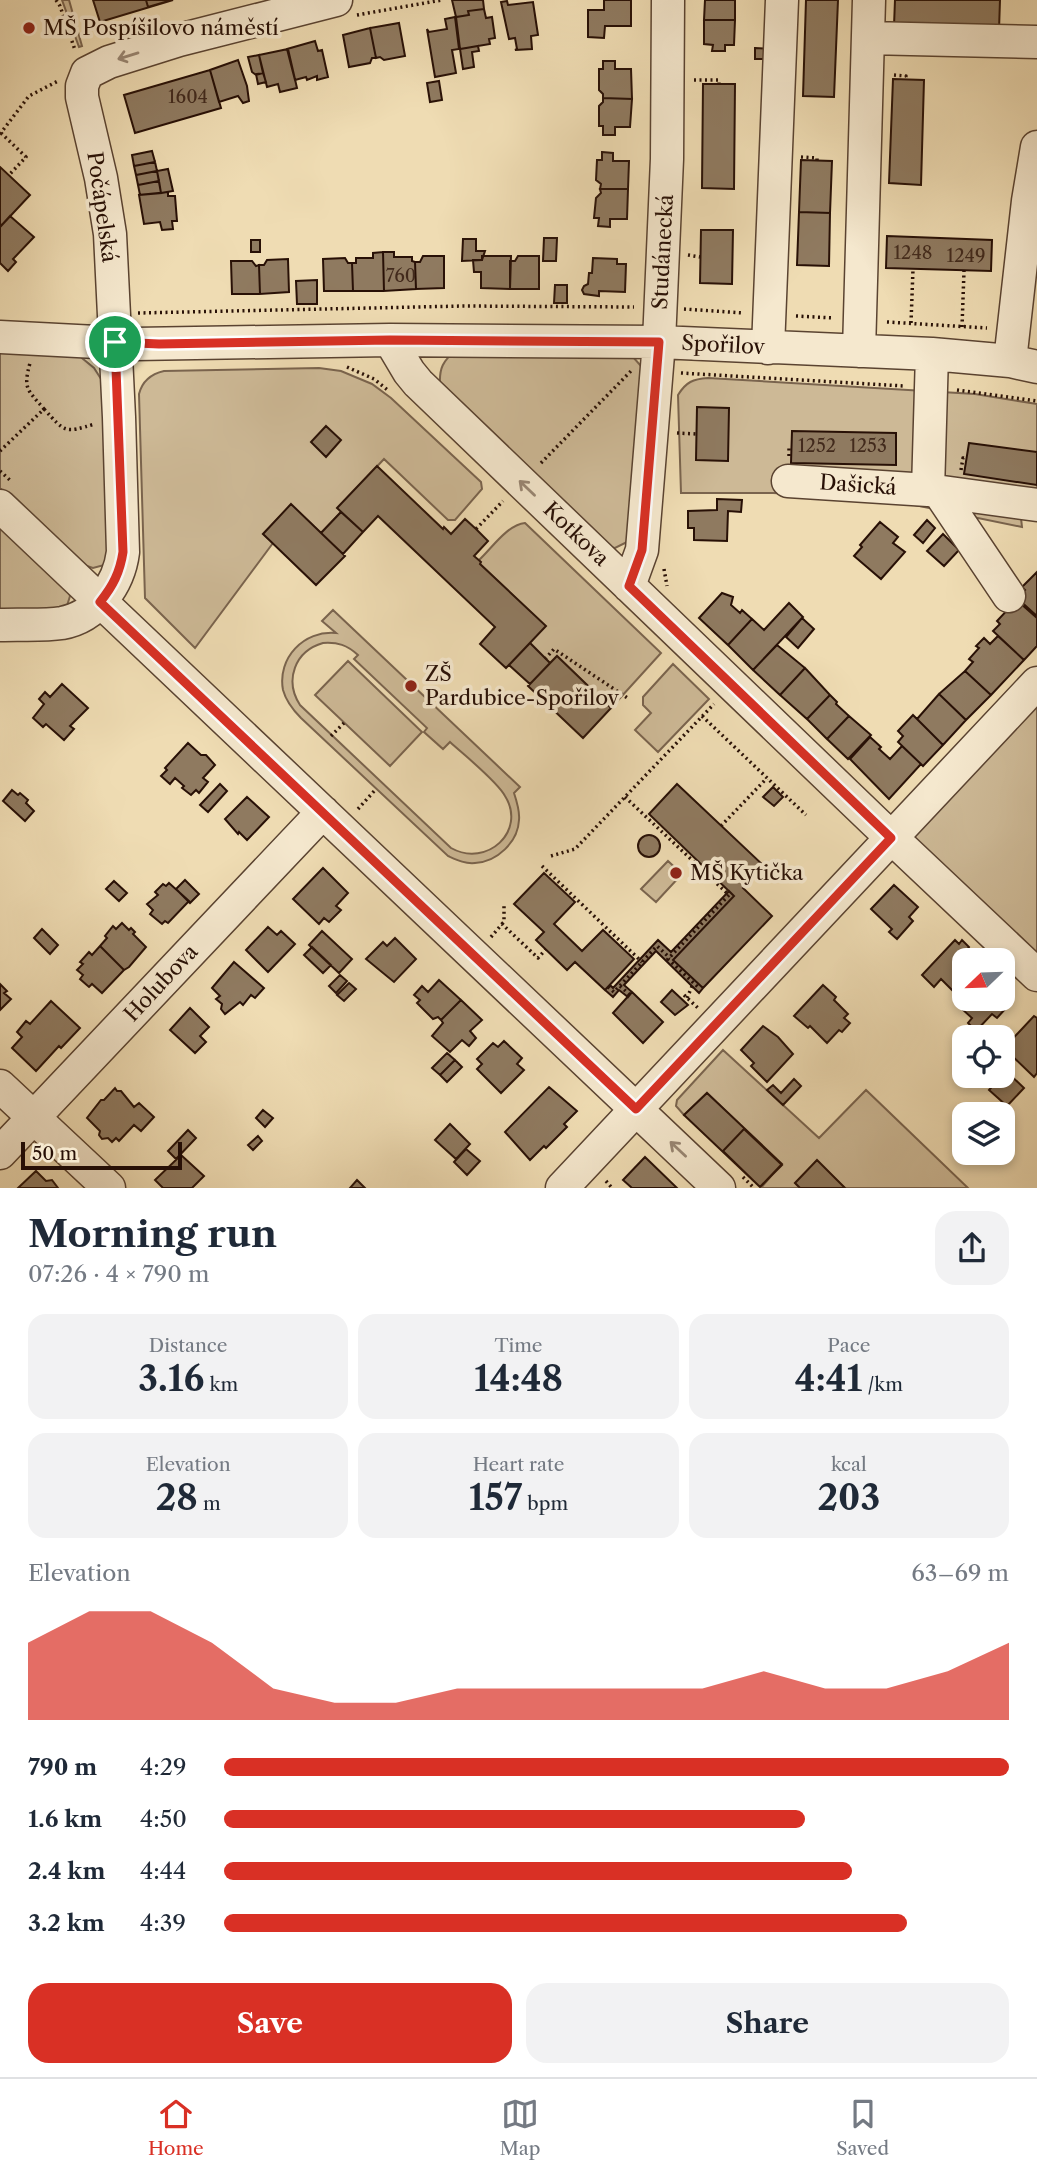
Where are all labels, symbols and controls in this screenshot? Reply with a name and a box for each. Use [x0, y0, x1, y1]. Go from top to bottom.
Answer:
place label: MŠ Pospíšilovo náměstí [43, 15, 279, 40]
marker: MŠ Pospíšilovo náměstí [21, 20, 37, 36]
one-way arrow [118, 51, 140, 63]
house number: 1604 [168, 86, 208, 108]
street label: Počápelská [82, 150, 123, 265]
street label: Studánecká [647, 193, 678, 310]
house number: 1248 [894, 242, 933, 264]
house number: 1249 [947, 245, 985, 267]
house number: 760 [386, 265, 416, 287]
pin [85, 312, 145, 372]
icon: arrive [96, 323, 134, 361]
street label: Spořilov [681, 330, 766, 359]
house number: 1252 [798, 435, 836, 457]
house number: 1253 [849, 435, 887, 457]
street label: Dašická [819, 469, 898, 500]
one-way arrow [519, 479, 536, 496]
street label: Kotkova [538, 496, 615, 572]
place label: ZŠ Pardubice-Spořilov [425, 661, 619, 710]
marker: ZŠ Pardubice-Spořilov [403, 678, 419, 694]
place label: MŠ Kytička [690, 860, 804, 885]
marker: MŠ Kytička [668, 865, 684, 881]
street label: Holubova [119, 938, 203, 1026]
north arrow [952, 948, 1015, 1012]
map controls [952, 948, 1015, 1165]
button: locate [952, 1025, 1015, 1088]
button: layers [952, 1102, 1015, 1165]
scale bar [21, 1139, 182, 1171]
one-way arrow [670, 1140, 687, 1157]
text: 50 m [32, 1142, 77, 1165]
text: Morning run [28, 1210, 277, 1257]
button: share [935, 1211, 1009, 1285]
text: 07:26 · 4 × 790 m [28, 1260, 209, 1288]
text: Distance [149, 1334, 227, 1357]
text: Time [494, 1334, 543, 1357]
text: Pace [827, 1334, 870, 1357]
text: 3.16 [138, 1357, 204, 1400]
text: 14:48 [474, 1357, 563, 1400]
text: 4:41 [795, 1357, 862, 1400]
text: km [204, 1373, 238, 1396]
text: /km [862, 1373, 903, 1396]
text: Elevation [146, 1453, 231, 1476]
text: Heart rate [473, 1453, 564, 1476]
text: kcal [831, 1453, 867, 1476]
text: 28 [156, 1476, 198, 1519]
text: 157 [469, 1476, 522, 1519]
text: 203 [817, 1476, 880, 1519]
text: m [198, 1492, 221, 1515]
text: bpm [522, 1492, 568, 1515]
text: Elevation [28, 1559, 131, 1587]
text: 63–69 m [911, 1559, 1009, 1587]
text: 790 m [28, 1753, 97, 1781]
text: 4:29 [140, 1753, 186, 1781]
text: 1.6 km [28, 1805, 102, 1833]
text: 4:50 [140, 1805, 187, 1833]
text: 2.4 km [28, 1857, 105, 1885]
text: 4:44 [140, 1857, 186, 1885]
text: 3.2 km [28, 1909, 105, 1937]
text: 4:39 [140, 1909, 186, 1937]
button: Save [28, 1983, 512, 2063]
button: Share [526, 1983, 1009, 2063]
tab: Home [148, 2095, 204, 2160]
tab: Map [500, 2095, 540, 2160]
tab: Saved [836, 2095, 889, 2160]

